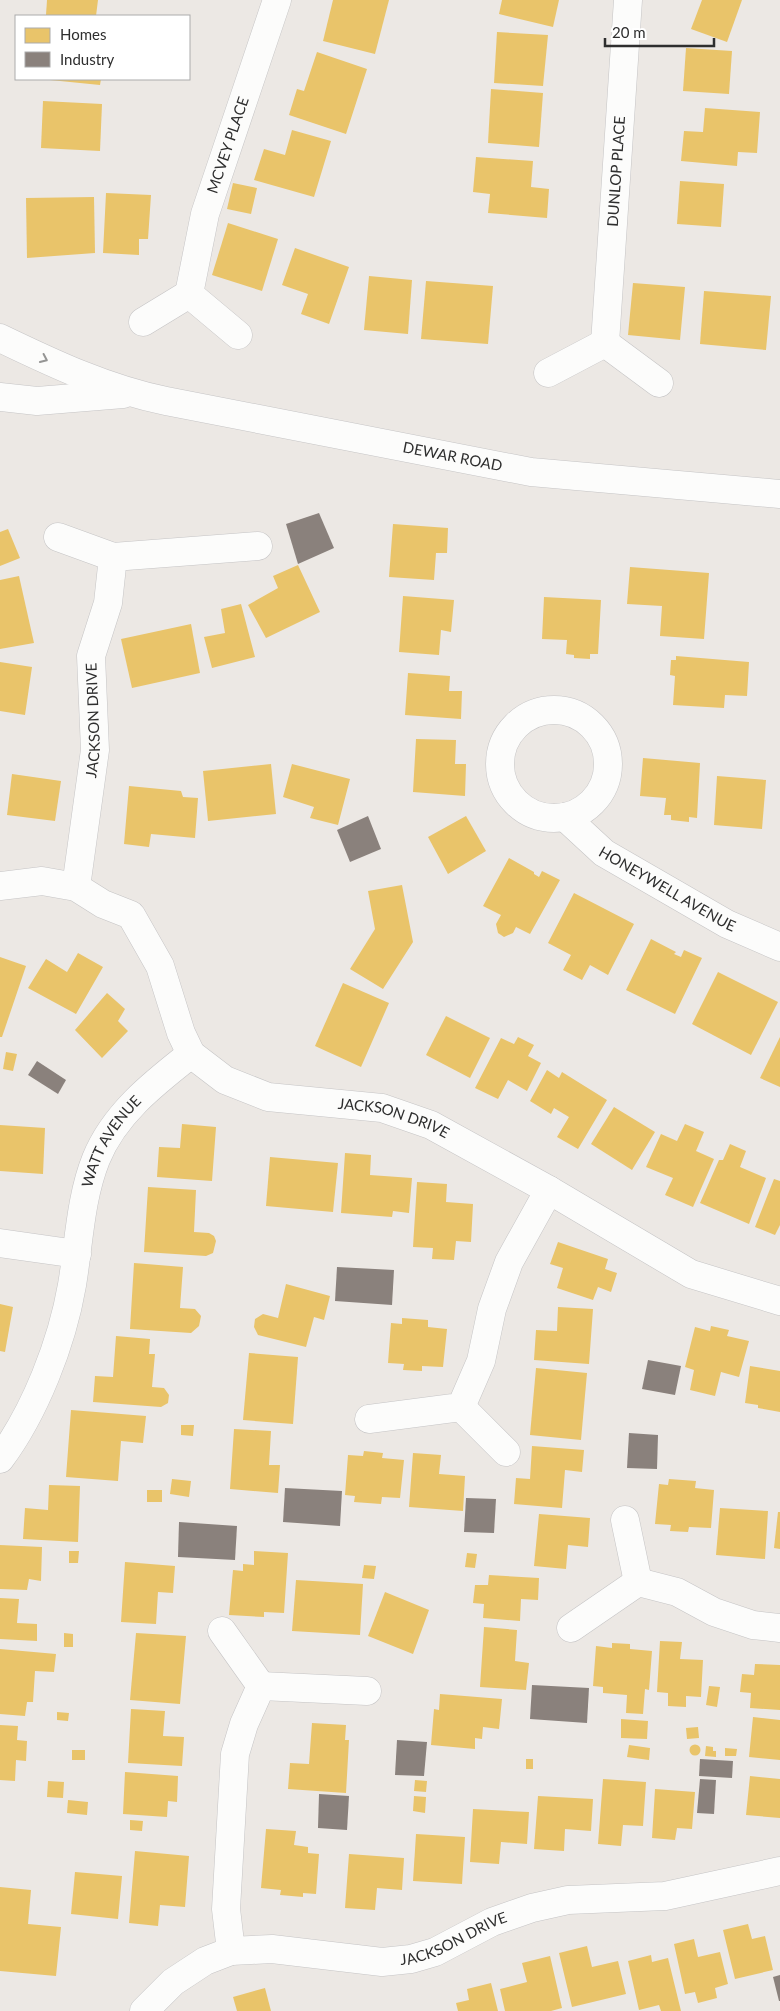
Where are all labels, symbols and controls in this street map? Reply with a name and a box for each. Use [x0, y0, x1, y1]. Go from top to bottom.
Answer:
legend [15, 15, 190, 80]
scale bar [605, 15, 714, 47]
text: 20 m [612, 23, 646, 41]
text: Homes [60, 25, 106, 43]
text: Industry [60, 50, 115, 68]
street label: MCVEY PLACE [203, 94, 252, 196]
street label: DUNLOP PLACE [603, 115, 628, 227]
one-way arrow [39, 353, 48, 363]
street label: DEWAR ROAD [401, 437, 504, 474]
street label: JACKSON DRIVE [81, 662, 103, 779]
street label: HONEYWELL AVENUE [596, 842, 739, 935]
street label: WATT AVENUE [77, 1091, 144, 1189]
street label: JACKSON DRIVE [337, 1094, 453, 1141]
street label: JACKSON DRIVE [399, 1908, 509, 1968]

